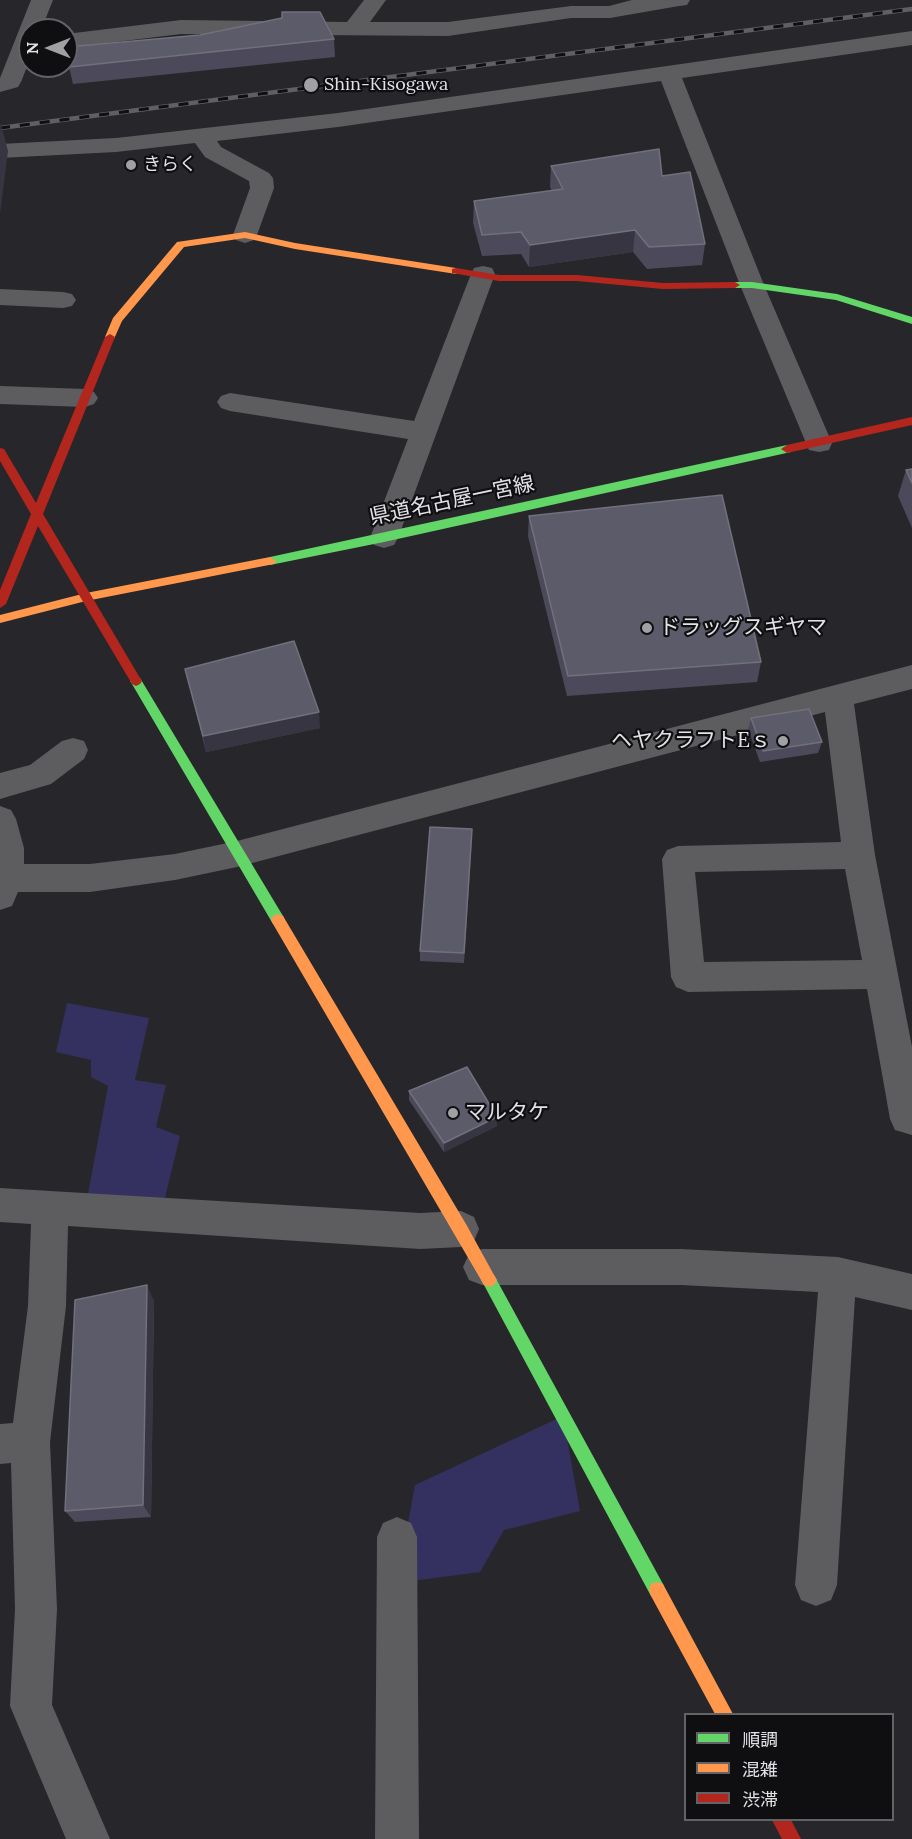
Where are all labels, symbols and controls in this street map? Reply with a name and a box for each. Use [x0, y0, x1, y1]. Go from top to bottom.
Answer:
north arrow [18, 18, 78, 78]
text: N [22, 42, 42, 54]
place label: Shin-Kisogawa [324, 74, 448, 96]
marker: Shin-Kisogawa [302, 76, 320, 94]
place label: きらく [143, 154, 197, 176]
marker: きらく [124, 158, 138, 172]
street label: 県道名古屋一宮線 [367, 471, 537, 531]
place label: ドラッグスギヤマ [659, 615, 827, 641]
marker: ドラッグスギヤマ [640, 621, 654, 635]
place label: ヘヤクラフトEｓ [611, 728, 771, 754]
marker: ヘヤクラフトEｓ [776, 734, 790, 748]
place label: マルタケ [465, 1100, 549, 1126]
marker: マルタケ [446, 1106, 460, 1120]
legend [684, 1713, 894, 1821]
text: 順調 [742, 1728, 778, 1751]
text: 混雑 [742, 1758, 778, 1781]
text: 渋滞 [742, 1788, 778, 1811]

